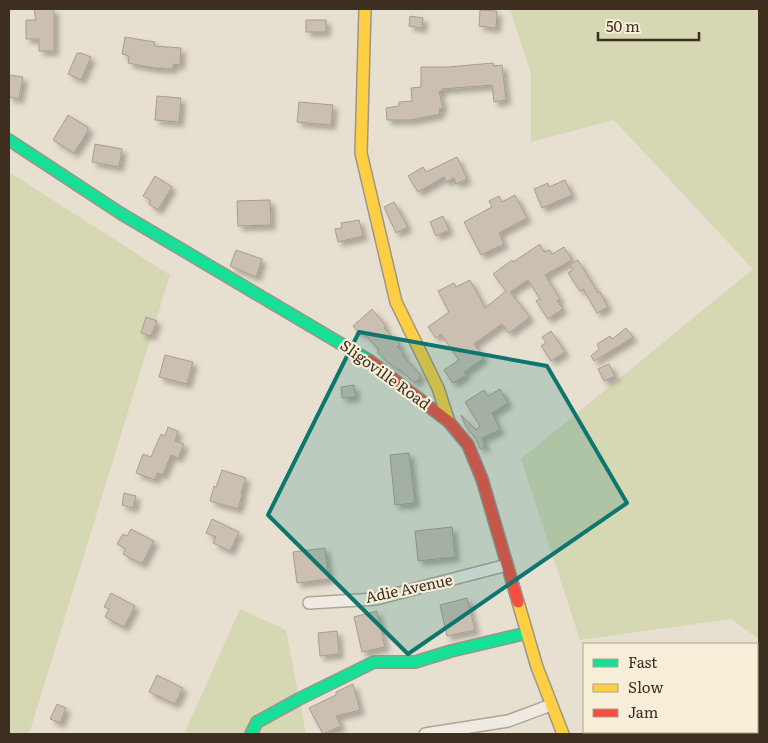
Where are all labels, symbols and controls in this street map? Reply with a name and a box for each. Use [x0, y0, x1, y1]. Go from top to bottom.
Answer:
scale bar [598, 10, 699, 42]
text: 50 m [606, 14, 640, 37]
street label: Sligoville Road [336, 333, 436, 414]
street label: Adie Avenue [363, 567, 455, 608]
legend [583, 643, 758, 733]
text: Fast [628, 650, 657, 673]
text: Slow [628, 675, 663, 698]
text: Jam [628, 700, 659, 723]

